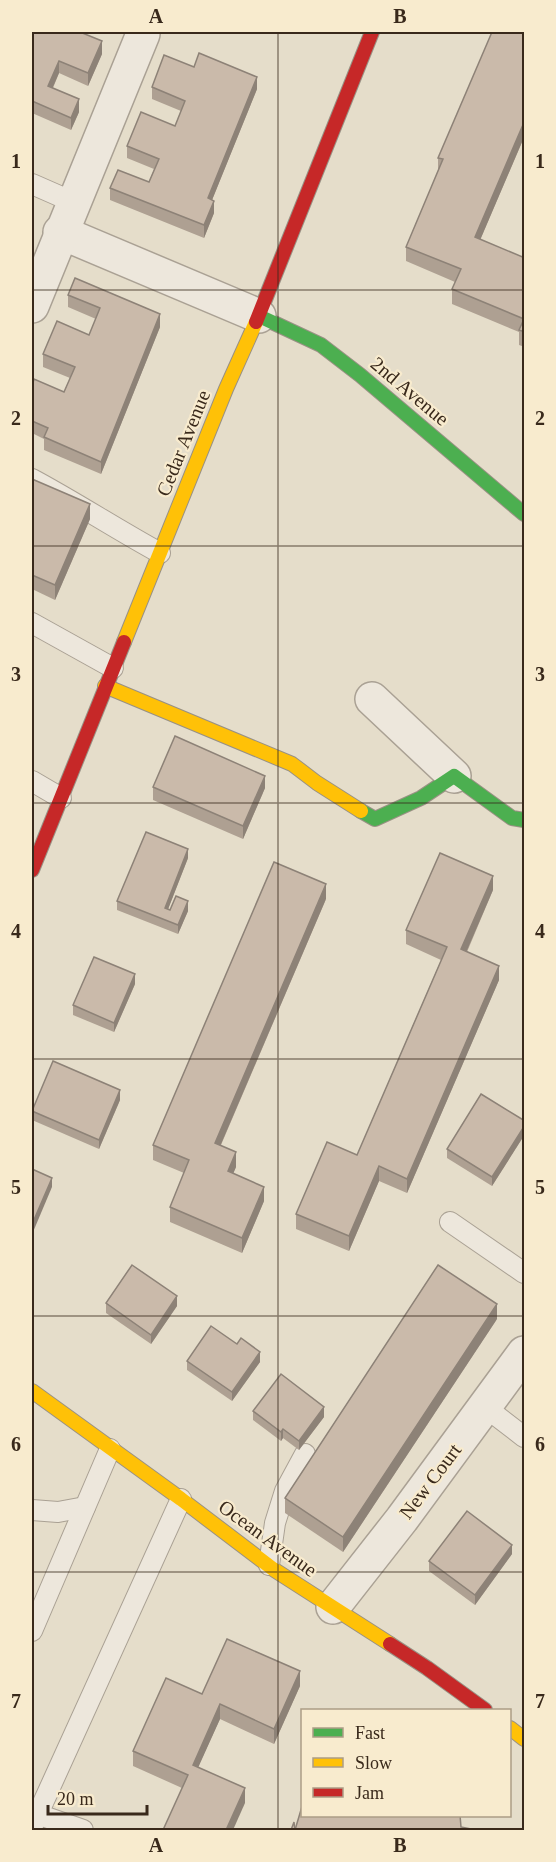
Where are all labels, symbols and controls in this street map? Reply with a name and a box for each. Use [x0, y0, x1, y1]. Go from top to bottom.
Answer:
text: A [149, 5, 164, 27]
text: B [393, 5, 407, 27]
text: 1 [11, 150, 21, 172]
text: 1 [535, 150, 545, 172]
street label: 2nd Avenue [367, 352, 453, 430]
street label: Cedar Avenue [152, 387, 214, 499]
text: 2 [11, 407, 21, 429]
text: 2 [535, 407, 545, 429]
text: 3 [11, 663, 21, 685]
text: 3 [535, 663, 545, 685]
text: 4 [11, 920, 21, 942]
text: 4 [535, 920, 545, 942]
text: 5 [11, 1176, 21, 1198]
text: 5 [535, 1176, 545, 1198]
text: 6 [11, 1433, 21, 1455]
text: 6 [535, 1433, 545, 1455]
street label: New Court [395, 1439, 466, 1523]
street label: Ocean Avenue [215, 1495, 321, 1581]
text: 7 [11, 1690, 21, 1712]
text: 7 [535, 1690, 545, 1712]
legend [301, 1709, 511, 1817]
text: Fast [355, 1723, 385, 1743]
text: Slow [355, 1753, 392, 1773]
scale bar [48, 1778, 147, 1816]
text: Jam [355, 1783, 384, 1803]
text: 20 m [57, 1789, 94, 1809]
text: A [149, 1834, 164, 1856]
text: B [393, 1834, 407, 1856]

